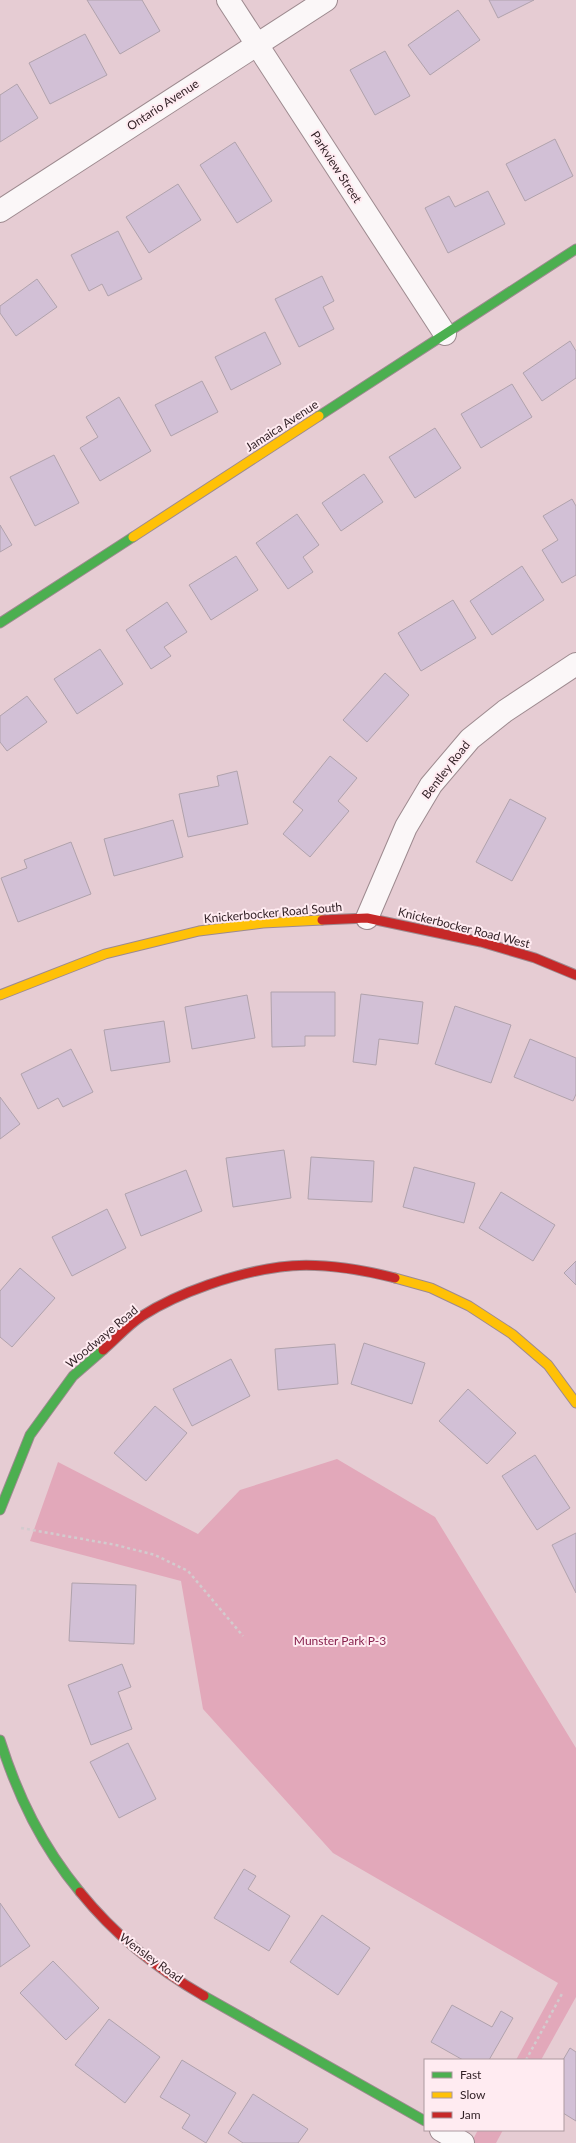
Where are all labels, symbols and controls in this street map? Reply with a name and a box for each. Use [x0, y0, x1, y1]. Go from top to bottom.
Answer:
street label: Ontario Avenue [124, 76, 202, 133]
street label: Parkview Street [308, 128, 366, 206]
street label: Jamaica Avenue [243, 397, 321, 455]
street label: Bentley Road [418, 738, 473, 802]
street label: Knickerbocker Road South [203, 899, 343, 926]
street label: Knickerbocker Road West [397, 904, 532, 951]
street label: Woodwaye Road [63, 1302, 141, 1371]
park label: Munster Park P-3 [294, 1633, 386, 1648]
street label: Wensley Road [117, 1930, 186, 1986]
legend [424, 2059, 564, 2131]
text: Fast [460, 2067, 482, 2082]
text: Slow [460, 2087, 486, 2102]
text: Jam [460, 2107, 481, 2122]

